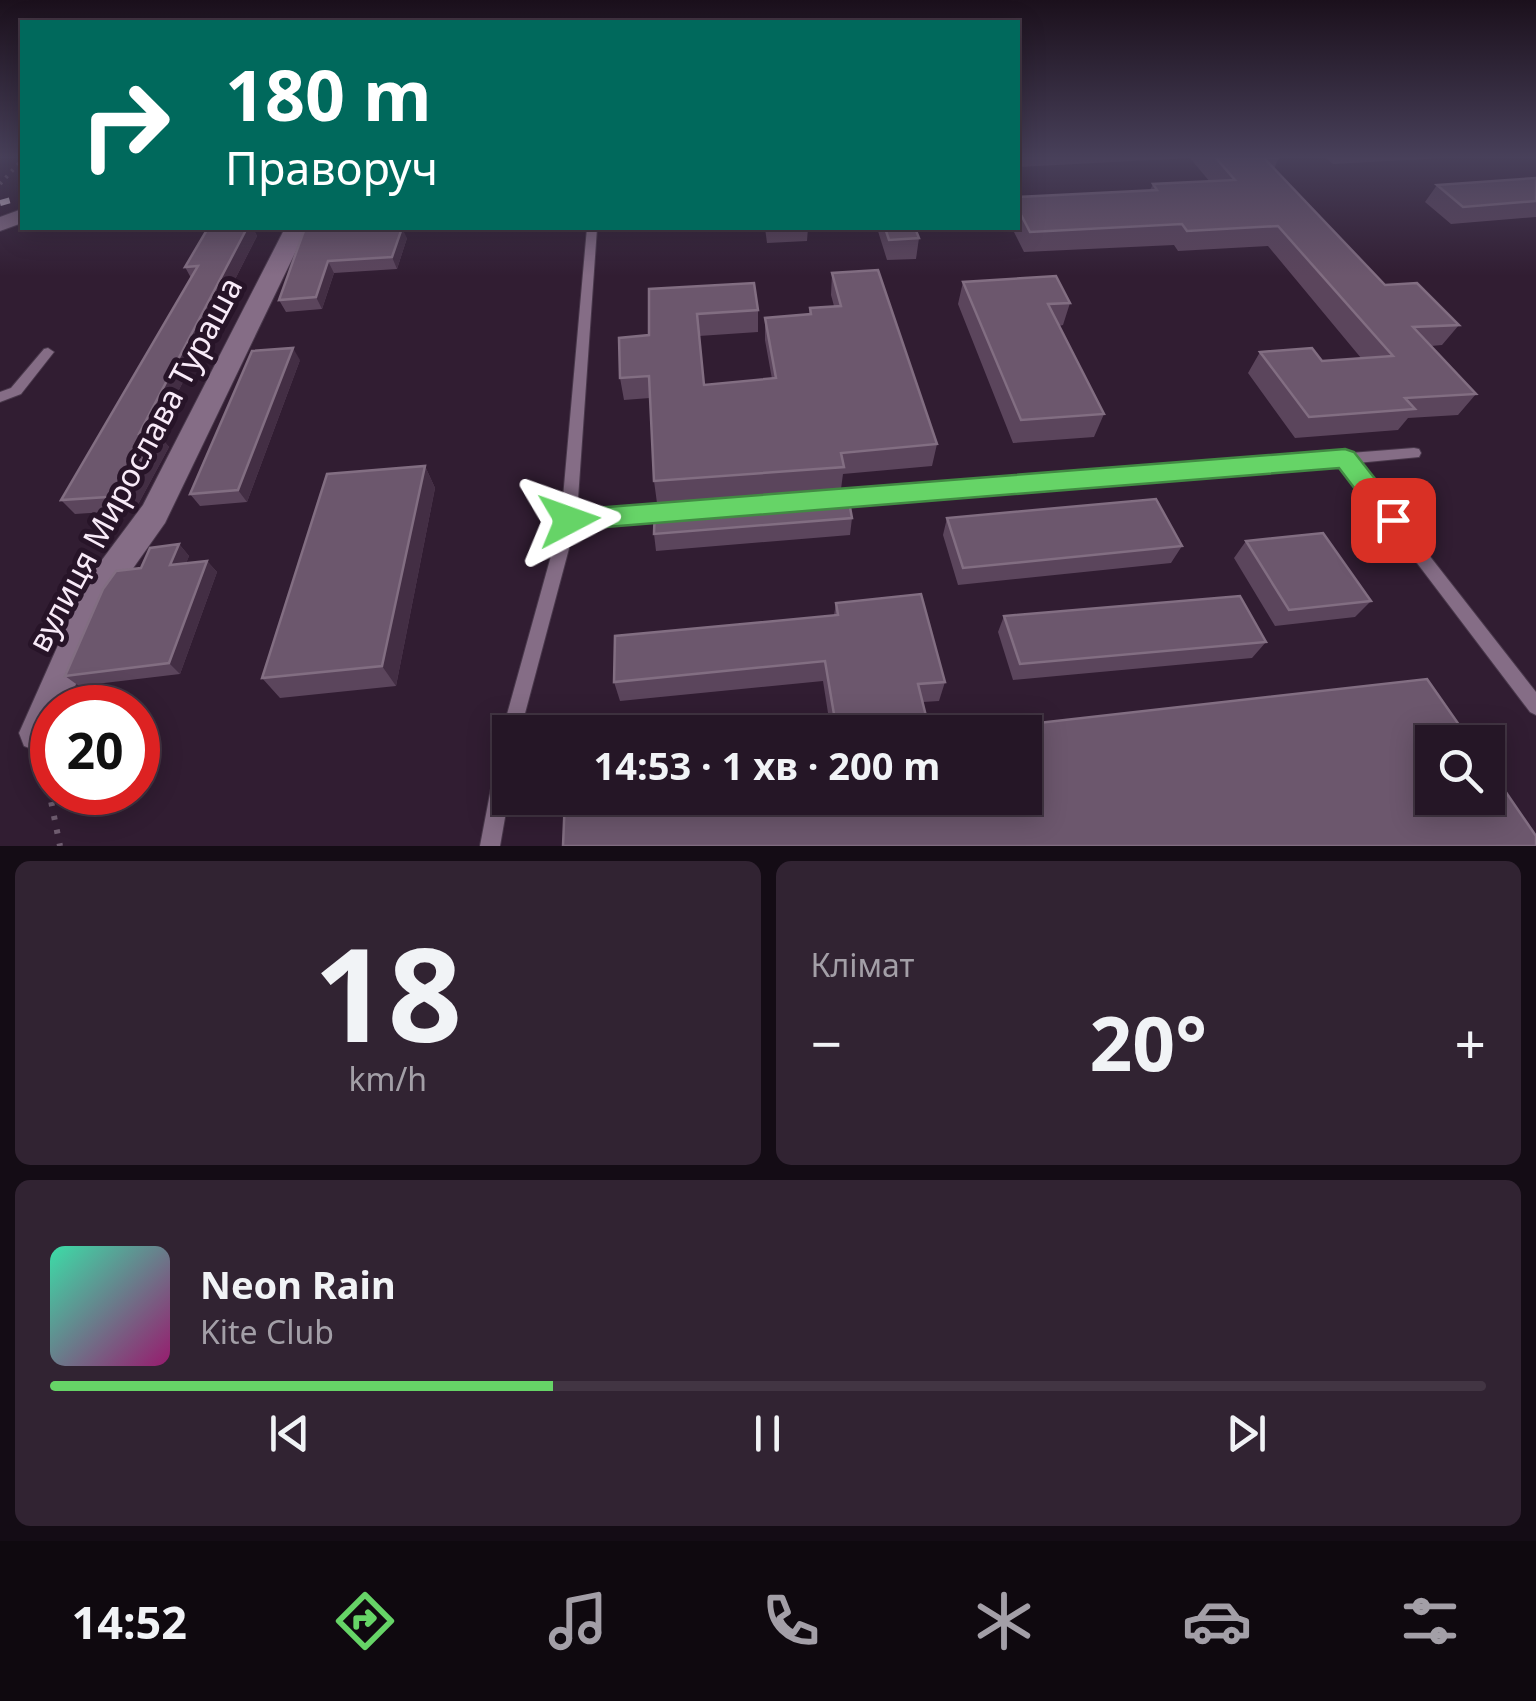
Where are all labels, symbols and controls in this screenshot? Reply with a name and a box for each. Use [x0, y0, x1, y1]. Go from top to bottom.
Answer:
text: 180 m [225, 46, 432, 142]
icon: right [60, 60, 190, 190]
text: Праворуч [225, 137, 438, 198]
street label: вулиця Мирослава Тураша [17, 269, 251, 659]
position arrow [517, 468, 621, 572]
pin [1351, 478, 1436, 563]
icon: arrive [1366, 493, 1421, 548]
speed limit sign: 20 [30, 685, 160, 815]
map controls [1415, 725, 1505, 815]
button: search [1415, 725, 1505, 815]
text: 14:53 · 1 хв · 200 m [594, 739, 940, 791]
text: 18 [313, 903, 462, 1080]
text: Клімат [811, 943, 914, 986]
text: 20° [1089, 991, 1207, 1093]
text: − [811, 1005, 842, 1080]
text: + [1455, 1005, 1486, 1080]
text: km/h [348, 1057, 427, 1100]
text: Neon Rain [200, 1258, 396, 1310]
text: Kite Club [200, 1310, 334, 1353]
icon: previous [262, 1406, 317, 1461]
icon: pause [740, 1406, 795, 1461]
icon: next [1219, 1406, 1274, 1461]
icon: directions [330, 1586, 400, 1656]
icon: music [543, 1586, 613, 1656]
icon: phone [756, 1586, 826, 1656]
icon: climate [969, 1586, 1039, 1656]
icon: car [1182, 1586, 1252, 1656]
icon: filters [1395, 1586, 1465, 1656]
text: 14:52 [71, 1591, 187, 1652]

